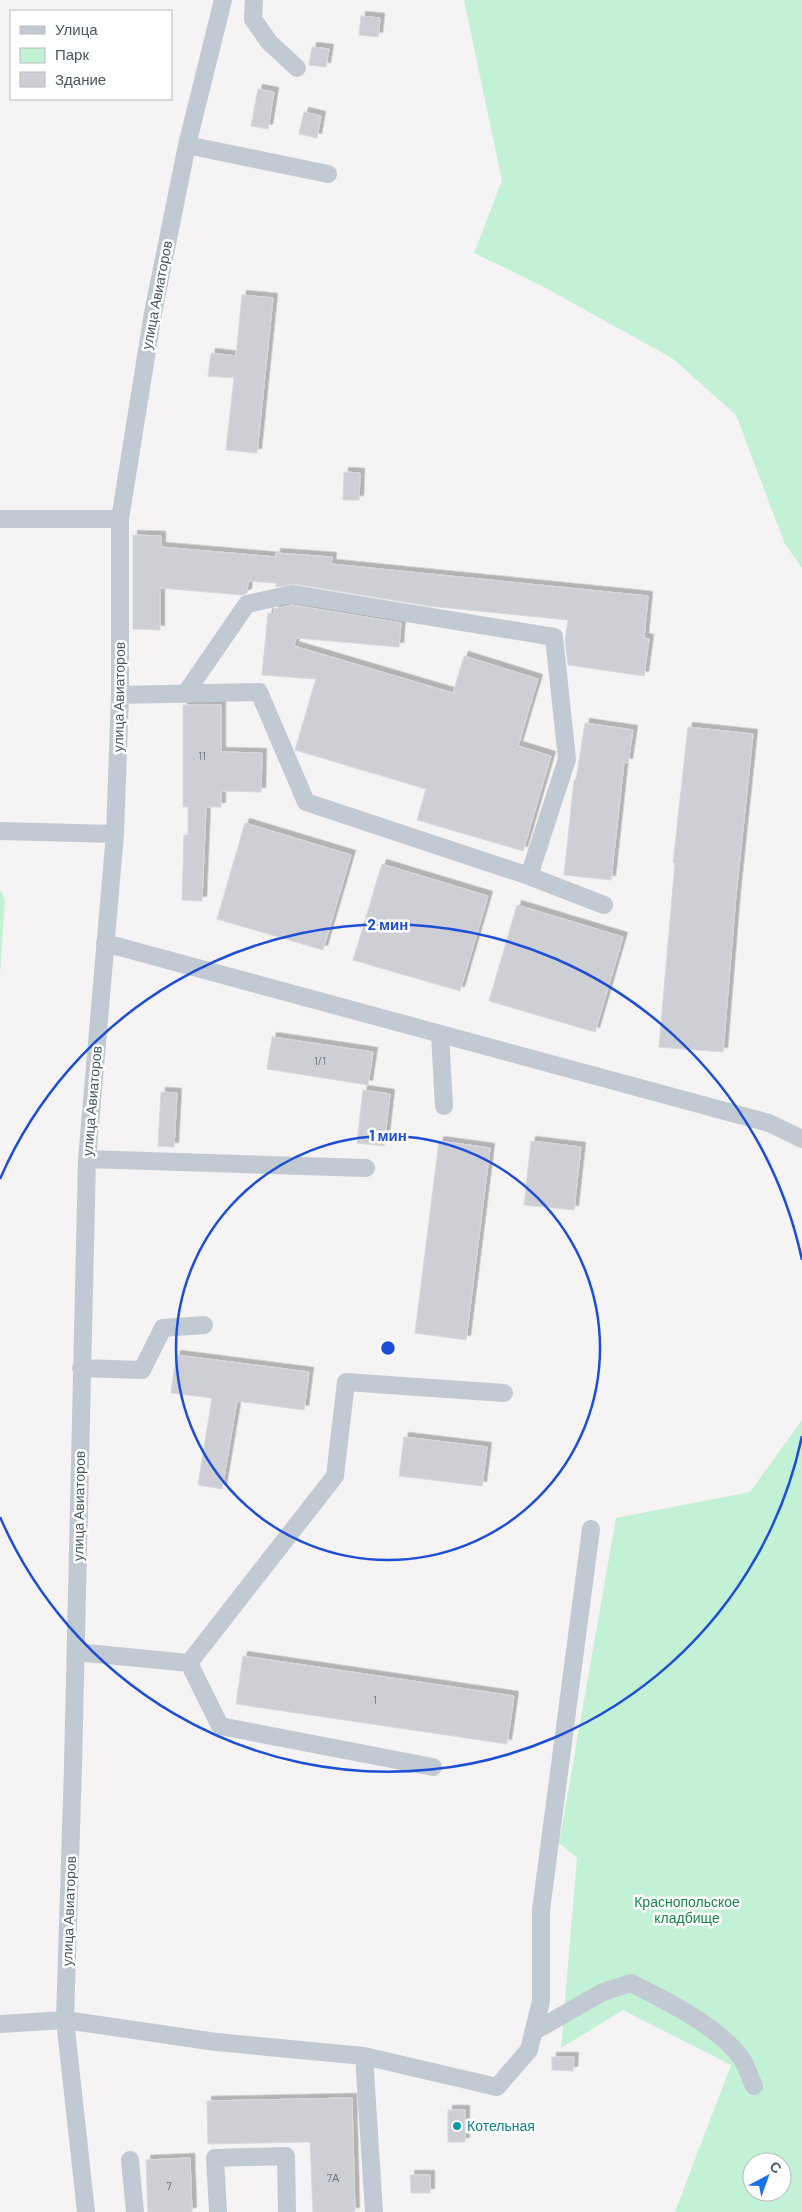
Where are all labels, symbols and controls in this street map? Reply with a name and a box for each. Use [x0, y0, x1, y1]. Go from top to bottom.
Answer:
legend [10, 10, 172, 100]
text: Улица [55, 20, 98, 38]
text: Парк [55, 45, 89, 63]
text: Здание [55, 70, 106, 88]
street label: улица Авиаторов [138, 239, 175, 351]
street label: улица Авиаторов [109, 642, 128, 752]
house number: 11 [198, 749, 206, 762]
text: 2 мин [368, 915, 408, 933]
street label: улица Авиаторов [78, 1045, 105, 1157]
house number: 1/1 [314, 1054, 326, 1067]
text: 1 мин [369, 1126, 407, 1144]
centre of rings [379, 1339, 397, 1357]
street label: улица Авиаторов [69, 1451, 88, 1561]
house number: 1 [373, 1693, 377, 1706]
street label: улица Авиаторов [58, 1856, 79, 1966]
park label: Краснопольское кладбище [634, 1893, 740, 1926]
place label: Котельная [467, 2117, 535, 2134]
marker: Котельная [451, 2120, 463, 2132]
north arrow [742, 2152, 792, 2202]
text: С [766, 2157, 785, 2177]
house number: 7А [327, 2171, 340, 2184]
house number: 7 [166, 2179, 172, 2192]

